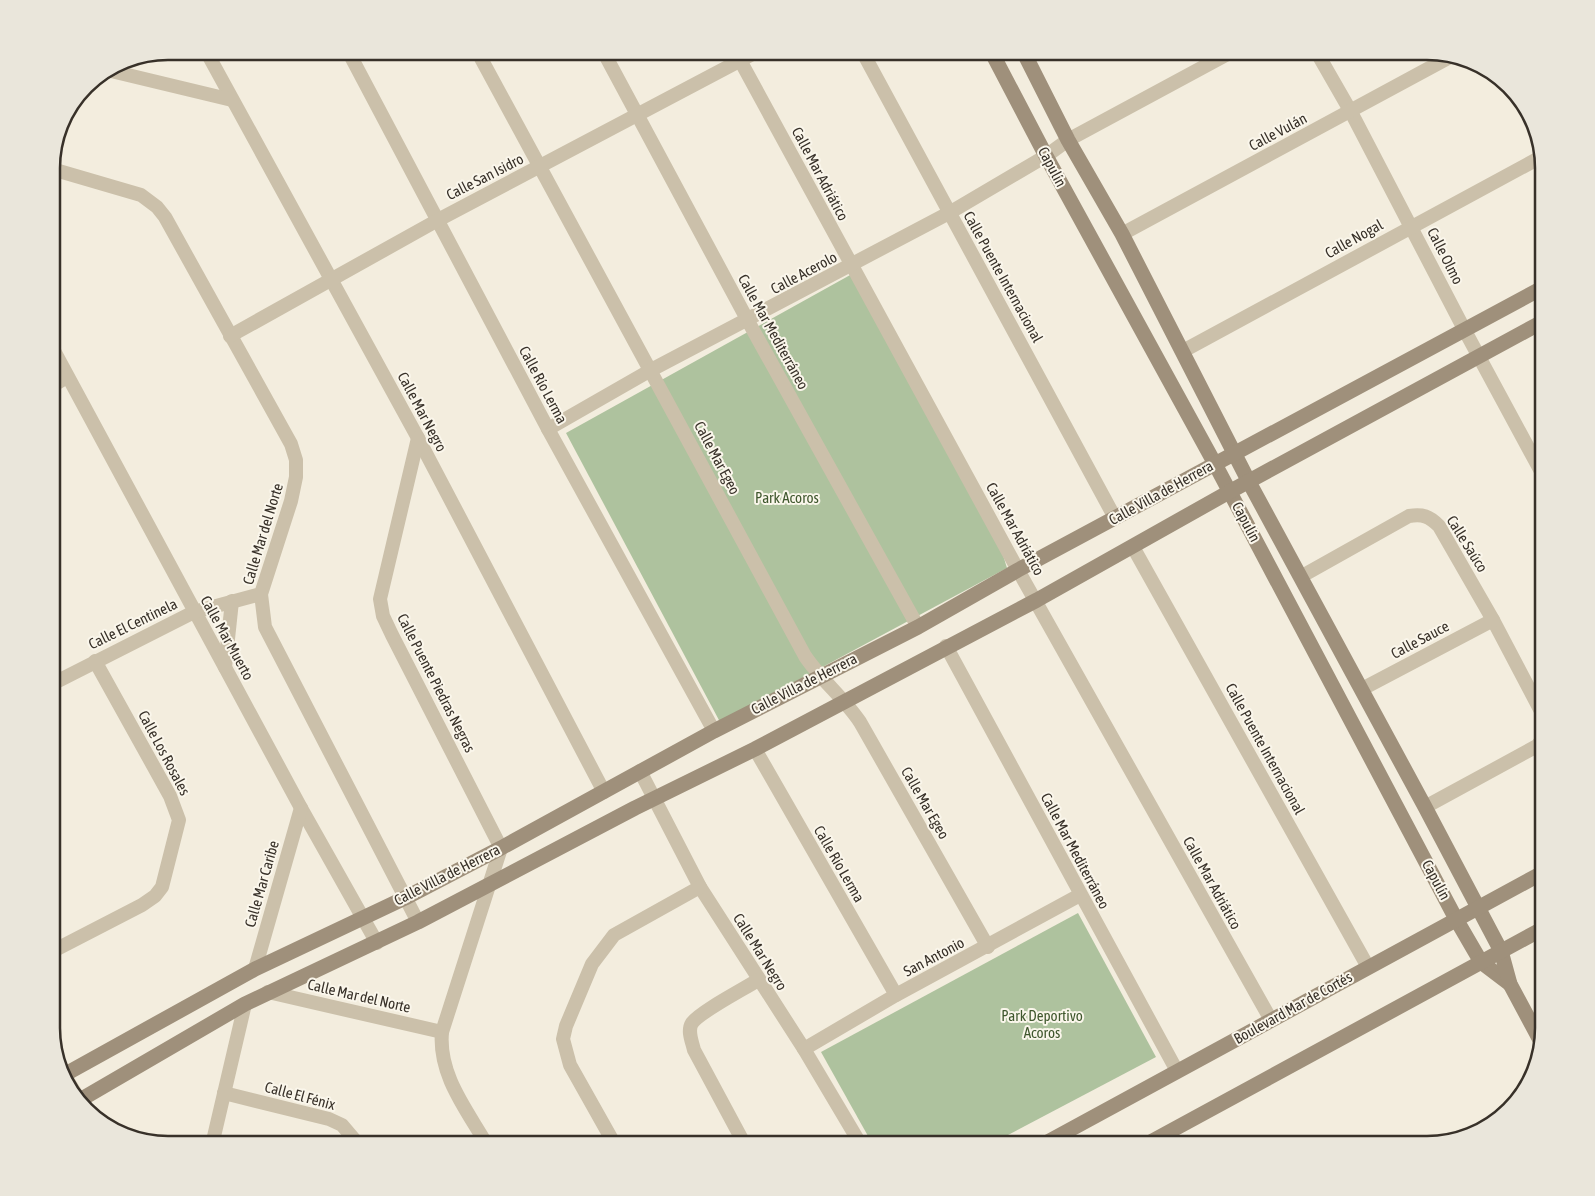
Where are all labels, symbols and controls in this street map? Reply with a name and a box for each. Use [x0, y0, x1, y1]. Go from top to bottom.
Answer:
street label: Calle Vulán [1246, 109, 1310, 154]
street label: Calle Mar Adriático [789, 124, 852, 223]
street label: Capulín [1035, 144, 1070, 190]
street label: Calle San Isidro [443, 150, 526, 203]
street label: Calle Puente Internacional [960, 208, 1047, 345]
street label: Calle Nogal [1322, 216, 1386, 261]
street label: Calle Olmo [1424, 225, 1467, 287]
street label: Calle Acerolo [768, 248, 840, 297]
street label: Calle Mar Mediterráneo [735, 271, 812, 392]
street label: Calle Río Lerma [516, 343, 571, 426]
street label: Calle Mar Negro [394, 369, 450, 454]
street label: Calle Mar Egeo [691, 418, 744, 497]
street label: Calle Villa de Herrera [1106, 457, 1216, 528]
street label: Calle Mar Adriático [983, 479, 1048, 578]
street label: Calle Mar del Norte [239, 481, 286, 587]
park label: Park Acoros [755, 489, 819, 506]
street label: Capulín [1229, 499, 1264, 545]
street label: Calle Saúco [1443, 512, 1491, 575]
street label: Calle Mar Muerto [197, 593, 258, 683]
street label: Calle El Centinela [86, 595, 180, 652]
street label: Calle Puente Piedras Negras [394, 611, 479, 755]
street label: Calle Sauce [1388, 617, 1452, 662]
street label: Calle Villa de Herrera [748, 650, 860, 718]
street label: Calle Puente Internacional [1222, 680, 1309, 817]
street label: Calle Los Rosales [135, 708, 194, 798]
street label: Calle Mar Egeo [898, 764, 953, 842]
street label: Calle Mar Mediterráneo [1038, 790, 1113, 912]
street label: Calle Río Lerma [811, 823, 868, 905]
street label: Calle Mar Adriático [1180, 833, 1245, 932]
street label: Calle Mar Caribe [241, 838, 282, 929]
street label: Calle Villa de Herrera [391, 841, 503, 909]
street label: Capulín [1419, 857, 1454, 903]
street label: Calle Mar Negro [730, 910, 791, 993]
street label: San Antonio [901, 934, 967, 980]
street label: Boulevard Mar de Cortés [1231, 968, 1355, 1047]
street label: Calle Mar del Norte [306, 975, 412, 1016]
park label: Park Deportivo Acoros [1001, 1007, 1083, 1041]
street label: Calle El Fénix [263, 1078, 337, 1113]

